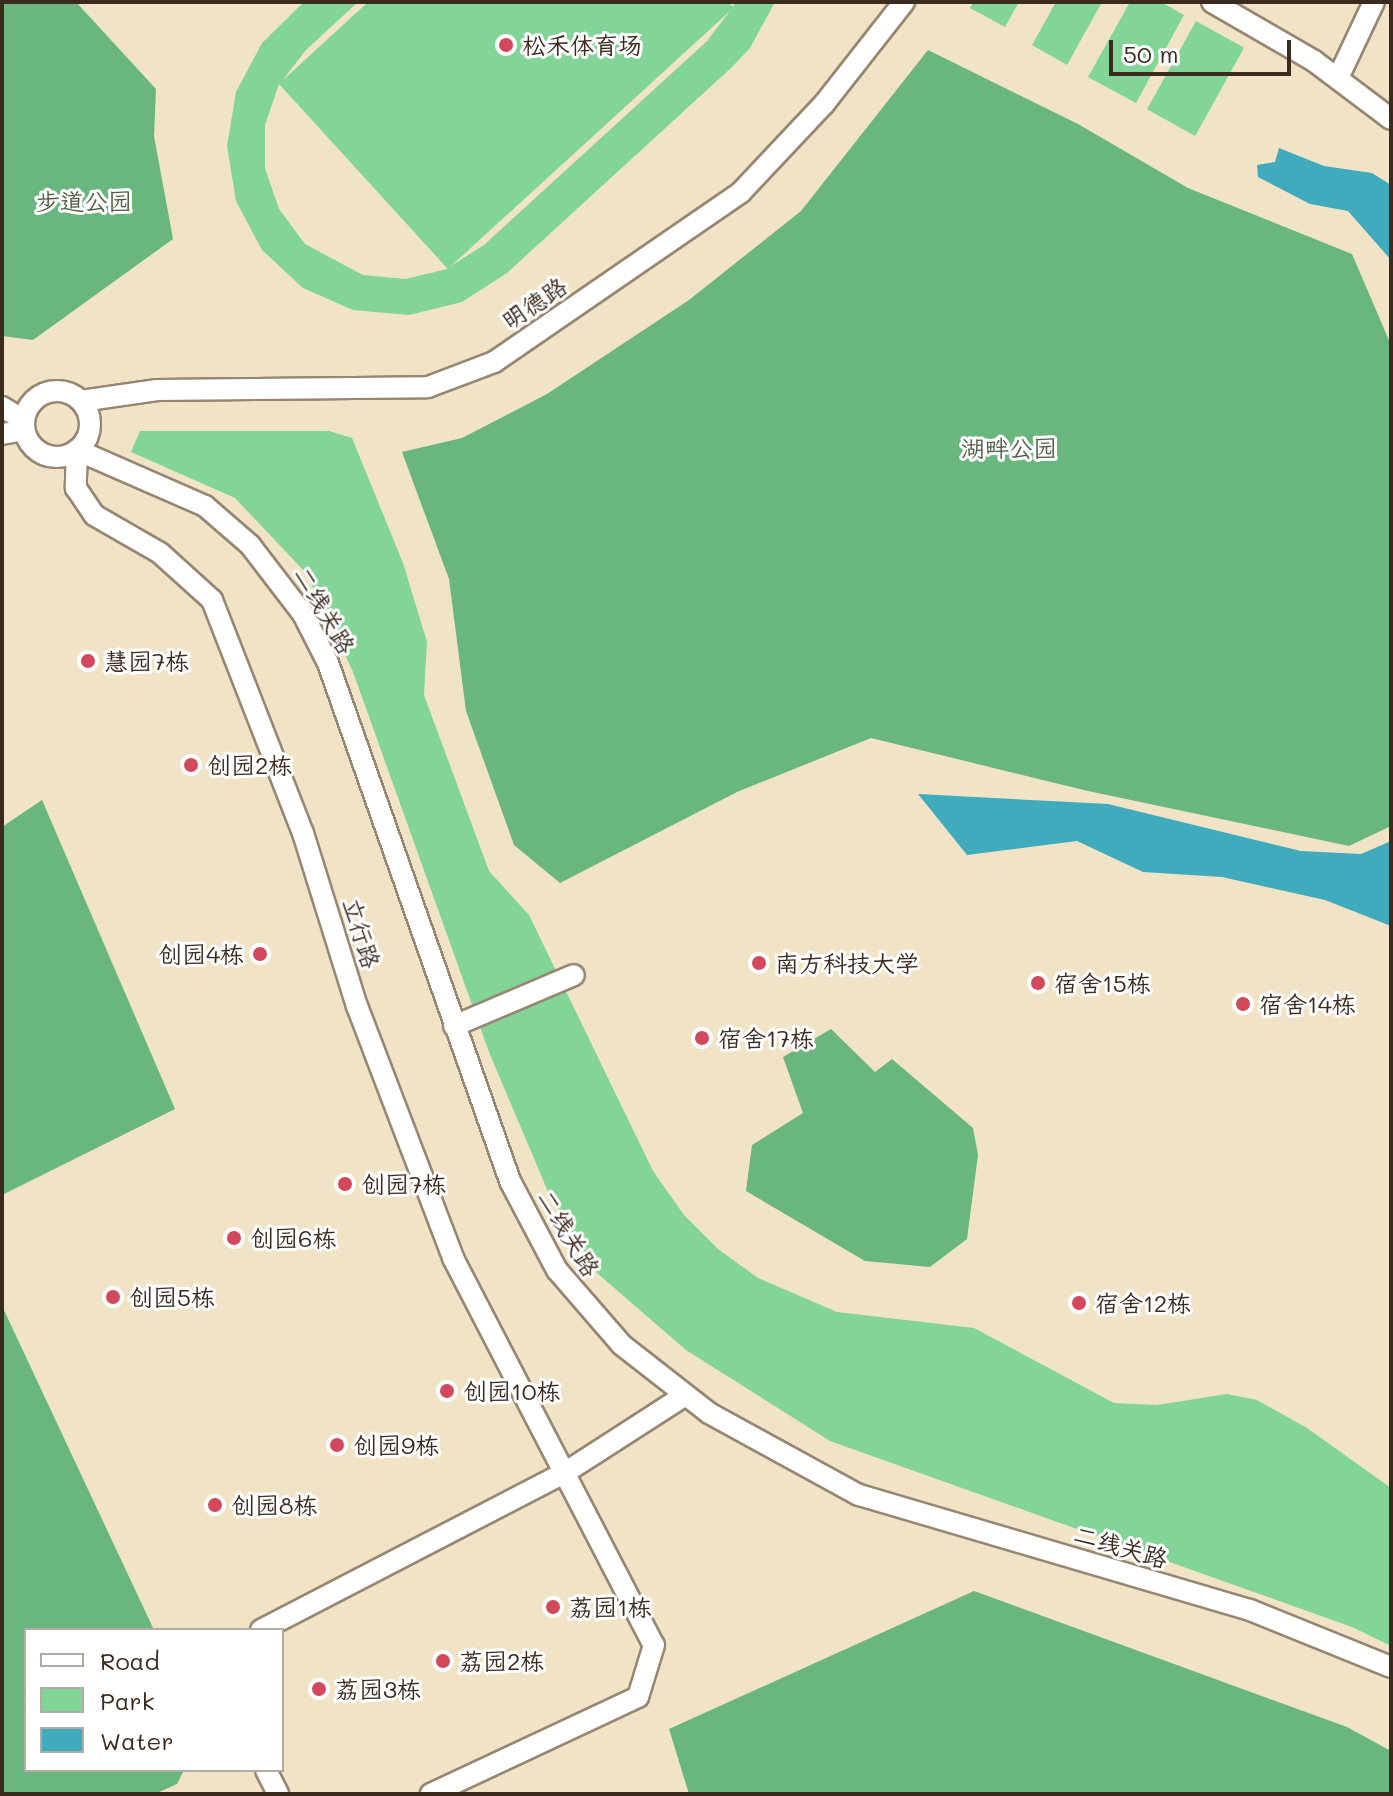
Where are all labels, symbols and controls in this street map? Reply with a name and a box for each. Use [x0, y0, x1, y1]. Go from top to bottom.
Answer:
scale bar [1113, 24, 1295, 74]
place label: 松禾体育场 [522, 31, 642, 59]
marker: 松禾体育场 [497, 36, 515, 54]
text: 50 m [1123, 38, 1179, 69]
park label: 步道公园 [36, 187, 132, 215]
street label: 明德路 [496, 271, 572, 335]
park label: 湖畔公园 [961, 434, 1057, 462]
street label: 二线关路 [289, 561, 361, 659]
place label: 慧园7栋 [104, 647, 189, 675]
marker: 慧园7栋 [79, 652, 97, 670]
place label: 创园2栋 [207, 751, 292, 779]
marker: 创园2栋 [182, 756, 200, 774]
street label: 立行路 [338, 894, 386, 972]
place label: 创园4栋 [158, 940, 244, 968]
marker: 创园4栋 [251, 945, 269, 963]
place label: 南方科技大学 [775, 949, 919, 977]
marker: 南方科技大学 [750, 954, 768, 972]
place label: 宿舍15栋 [1054, 969, 1151, 997]
marker: 宿舍15栋 [1029, 974, 1047, 992]
place label: 宿舍14栋 [1259, 990, 1356, 1018]
marker: 宿舍14栋 [1234, 995, 1252, 1013]
place label: 宿舍17栋 [718, 1024, 814, 1052]
marker: 宿舍17栋 [693, 1029, 711, 1047]
place label: 创园7栋 [361, 1170, 446, 1198]
marker: 创园7栋 [336, 1175, 354, 1193]
street label: 二线关路 [532, 1184, 606, 1282]
place label: 创园6栋 [250, 1224, 336, 1252]
marker: 创园6栋 [225, 1229, 243, 1247]
place label: 创园5栋 [129, 1283, 215, 1311]
marker: 创园5栋 [104, 1288, 122, 1306]
place label: 宿舍12栋 [1095, 1289, 1191, 1317]
marker: 宿舍12栋 [1070, 1294, 1088, 1312]
place label: 创园10栋 [463, 1377, 561, 1405]
marker: 创园10栋 [438, 1382, 456, 1400]
place label: 创园9栋 [353, 1431, 439, 1459]
marker: 创园9栋 [328, 1436, 346, 1454]
place label: 创园8栋 [231, 1491, 318, 1519]
marker: 创园8栋 [206, 1496, 224, 1514]
street label: 二线关路 [1071, 1519, 1171, 1573]
place label: 荔园1栋 [569, 1593, 652, 1621]
marker: 荔园1栋 [544, 1598, 562, 1616]
legend [24, 1628, 284, 1772]
text: Road [100, 1645, 160, 1676]
place label: 荔园2栋 [459, 1647, 544, 1675]
marker: 荔园2栋 [434, 1652, 452, 1670]
place label: 荔园3栋 [335, 1675, 421, 1703]
marker: 荔园3栋 [310, 1680, 328, 1698]
text: Park [100, 1685, 154, 1716]
text: Water [100, 1725, 174, 1756]

